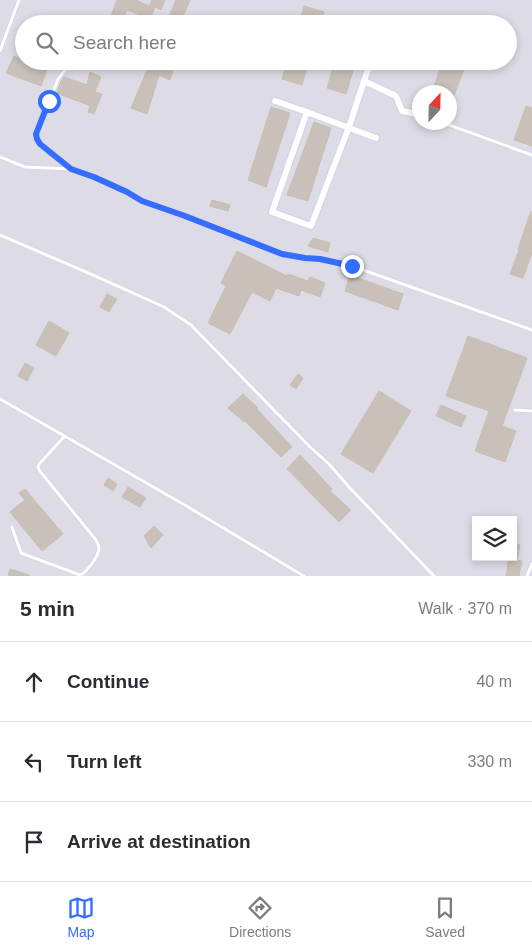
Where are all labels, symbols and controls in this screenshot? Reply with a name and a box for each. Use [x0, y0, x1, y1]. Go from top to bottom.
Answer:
search box [15, 15, 517, 70]
icon: search [33, 29, 61, 57]
text: Search here [73, 32, 177, 53]
north arrow [412, 85, 457, 130]
route start [38, 90, 61, 113]
route end [341, 255, 364, 278]
map controls [472, 516, 517, 561]
button: layers [472, 516, 517, 561]
text: 5 min [20, 597, 75, 620]
text: Walk · 370 m [418, 600, 512, 617]
icon: ahead [20, 668, 48, 696]
text: Continue [67, 671, 149, 692]
text: 40 m [476, 673, 512, 690]
icon: left [20, 748, 48, 776]
text: Turn left [67, 751, 142, 772]
text: 330 m [468, 753, 512, 770]
icon: arrive [20, 828, 48, 856]
text: Arrive at destination [67, 831, 251, 852]
tab: Map [67, 894, 95, 940]
tab: Directions [229, 894, 291, 940]
tab: Saved [425, 894, 465, 940]

